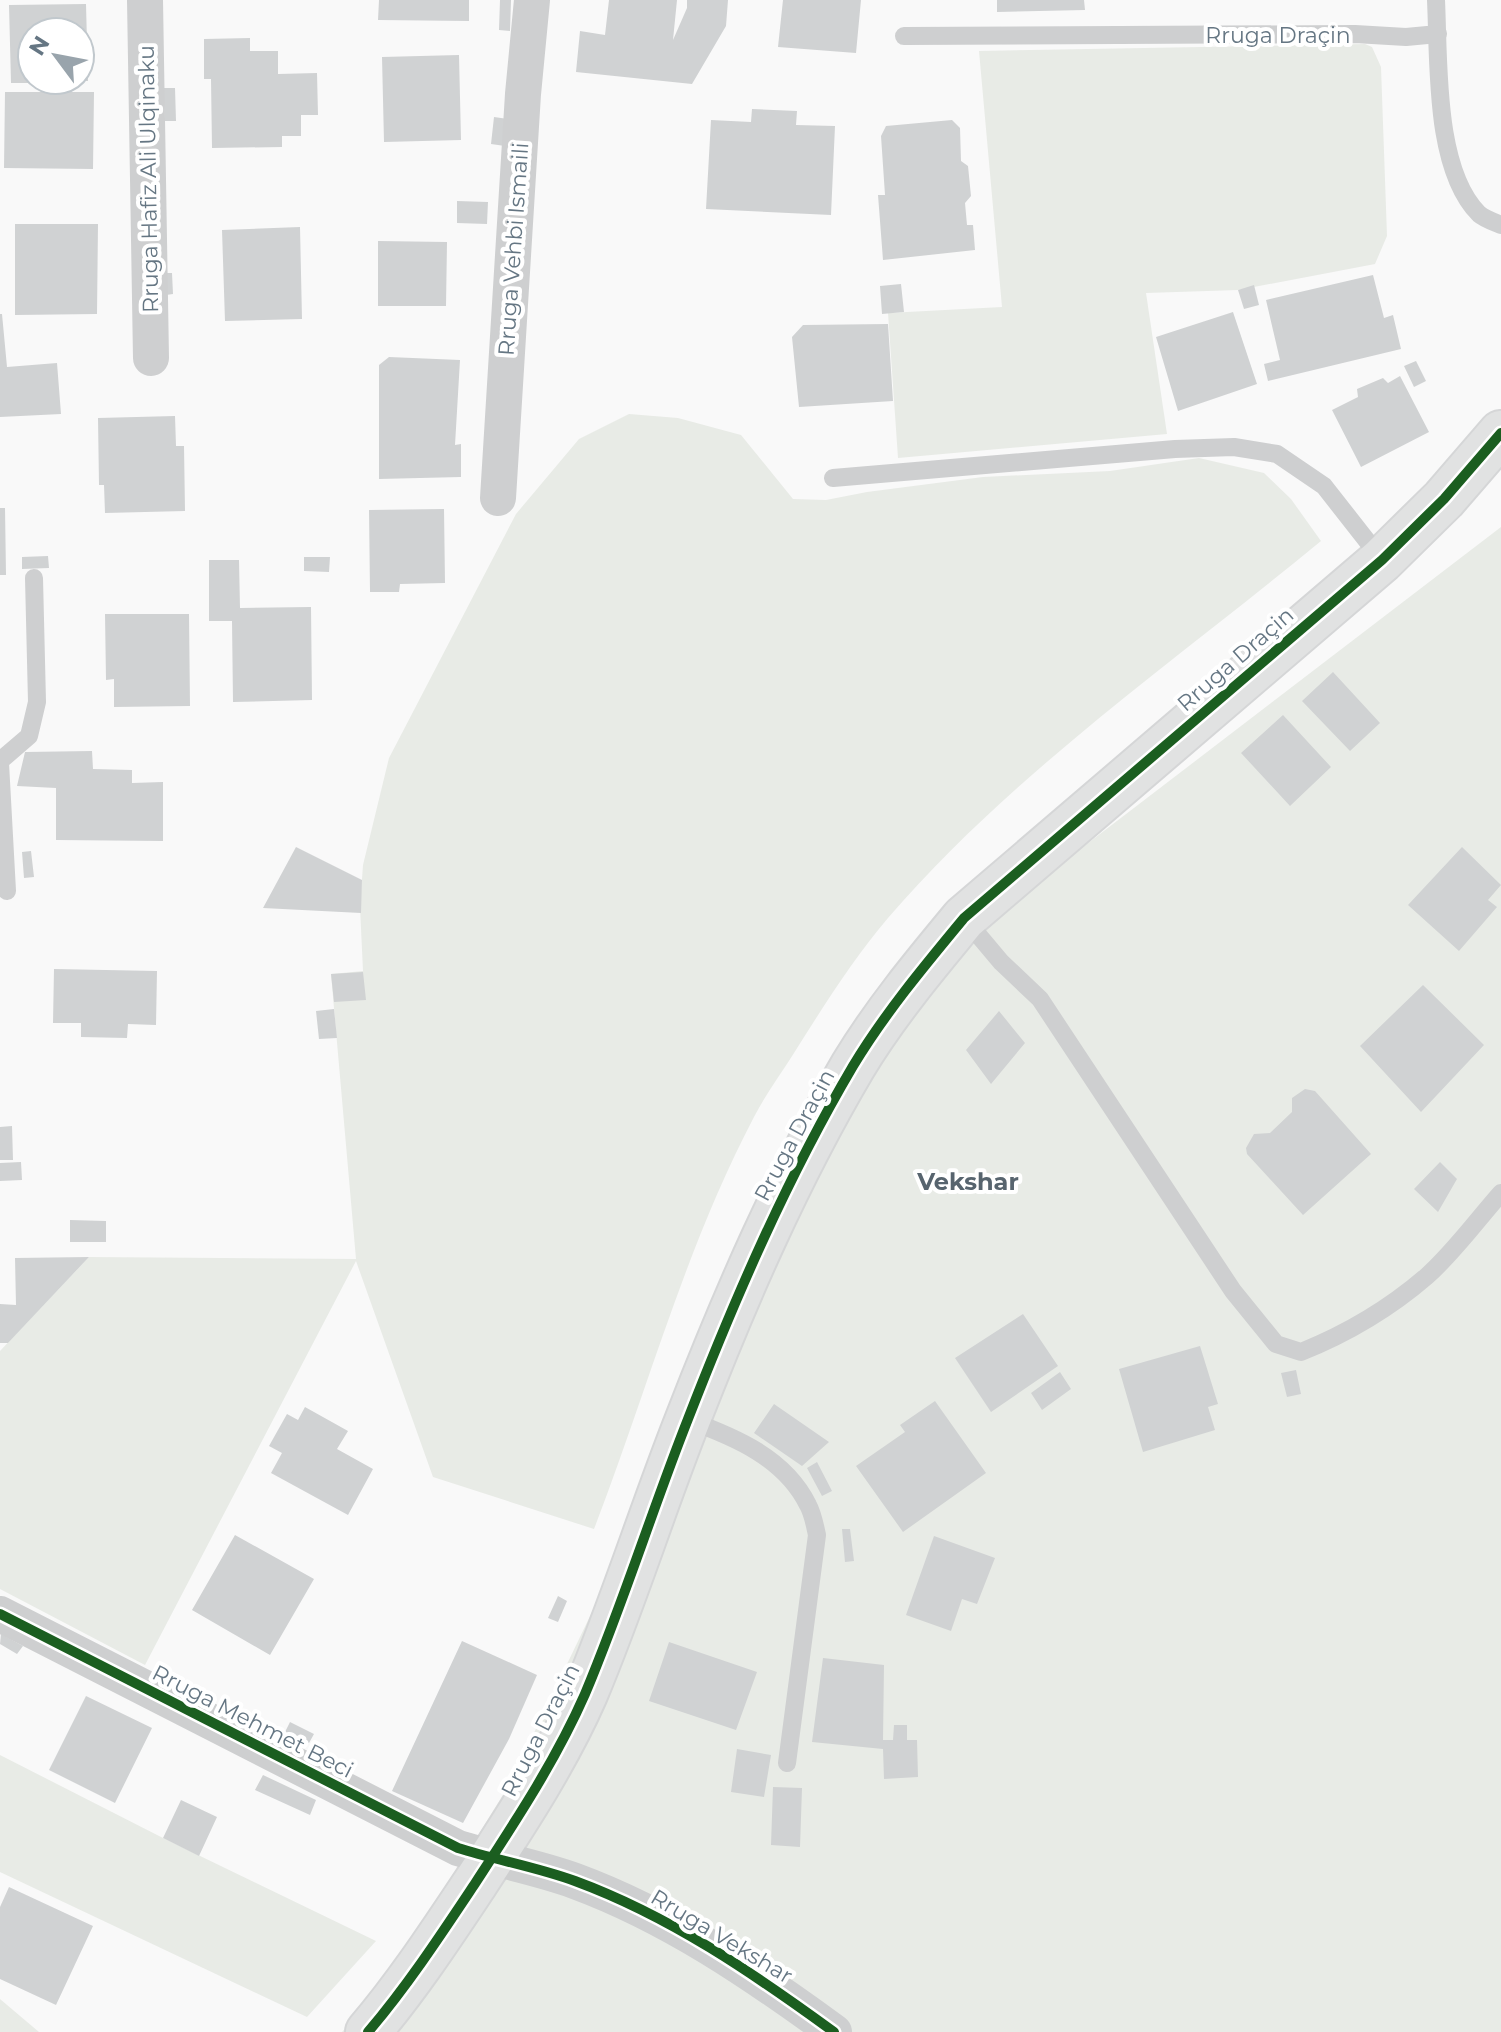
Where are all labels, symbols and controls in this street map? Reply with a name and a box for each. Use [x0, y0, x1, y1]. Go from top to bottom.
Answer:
north arrow [16, 16, 96, 96]
street label: Rruga Draçin [1205, 22, 1351, 49]
text: N [23, 31, 56, 60]
street label: Rruga Hafiz Ali Ulqinaku [133, 45, 164, 313]
street label: Rruga Vehbi Ismaili [493, 142, 534, 357]
street label: Rruga Draçin [1172, 601, 1299, 717]
street label: Rruga Draçin [748, 1065, 840, 1206]
district label: Vekshar [916, 1167, 1019, 1196]
street label: Rruga Mehmet Beci [148, 1659, 358, 1784]
street label: Rruga Draçin [495, 1659, 585, 1801]
street label: Rruga Vekshar [646, 1883, 798, 1989]

